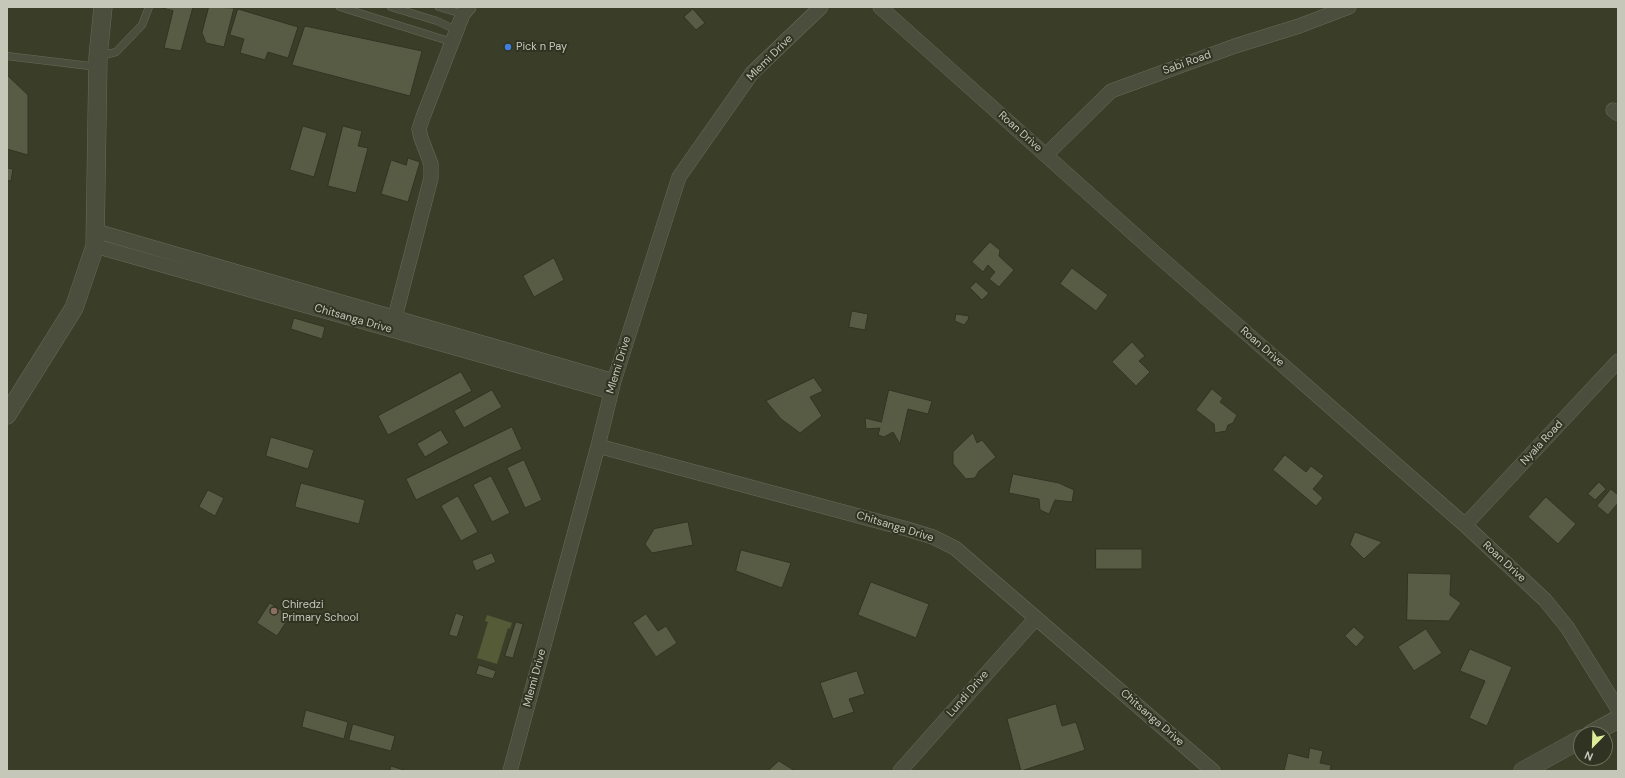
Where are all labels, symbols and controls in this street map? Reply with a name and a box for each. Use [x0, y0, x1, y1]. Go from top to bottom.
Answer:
street label: Mlemi Drive [744, 32, 796, 84]
place label: Pick n Pay [516, 40, 567, 54]
marker: Pick n Pay [503, 42, 513, 52]
street label: Sabi Road [1161, 48, 1213, 78]
street label: Roan Drive [996, 109, 1044, 155]
street label: Chitsanga Drive [313, 302, 393, 336]
street label: Roan Drive [1237, 324, 1287, 370]
street label: Mlemi Drive [604, 335, 634, 395]
street label: Nyala Road [1518, 418, 1566, 468]
street label: Chitsanga Drive [855, 509, 935, 545]
street label: Roan Drive [1480, 539, 1528, 585]
place label: Chiredzi Primary School [282, 598, 358, 624]
marker: Chiredzi Primary School [269, 606, 279, 616]
street label: Mlemi Drive [521, 648, 549, 708]
street label: Lundi Drive [944, 668, 992, 720]
street label: Chitsanga Drive [1117, 687, 1187, 749]
north arrow [1573, 726, 1613, 766]
text: N [1582, 748, 1595, 764]

